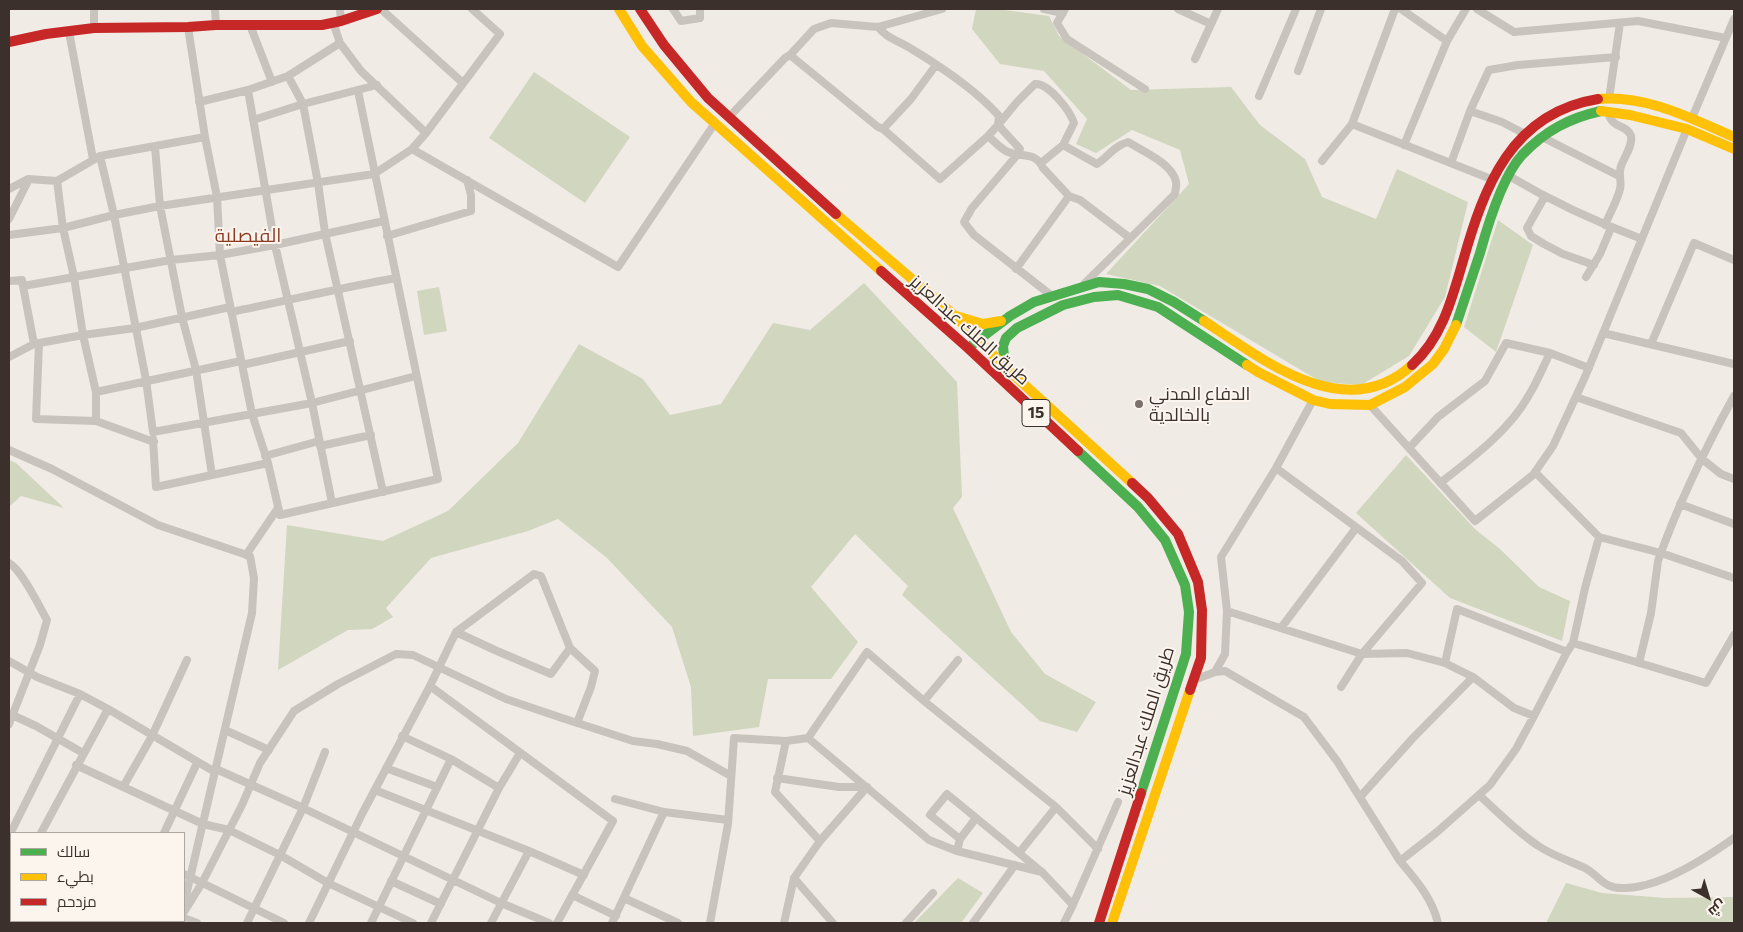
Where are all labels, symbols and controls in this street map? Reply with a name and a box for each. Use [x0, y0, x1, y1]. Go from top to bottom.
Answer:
district label: الفيصلية [215, 225, 281, 247]
street label: طريق الملك عبدالعزيز [906, 270, 1034, 390]
place label: الدفاع المدني بالخالدية [1149, 383, 1250, 426]
marker: الدفاع المدني بالخالدية [1133, 398, 1145, 410]
road number: 15 [1022, 399, 1050, 426]
street label: طريق الملك عبدالعزيز [1113, 644, 1179, 798]
legend [10, 832, 185, 922]
text: سالك [57, 842, 90, 860]
text: بطيء [57, 867, 94, 885]
north arrow [1683, 872, 1733, 922]
text: مزدحم [57, 892, 97, 910]
text: ش [1705, 897, 1730, 921]

